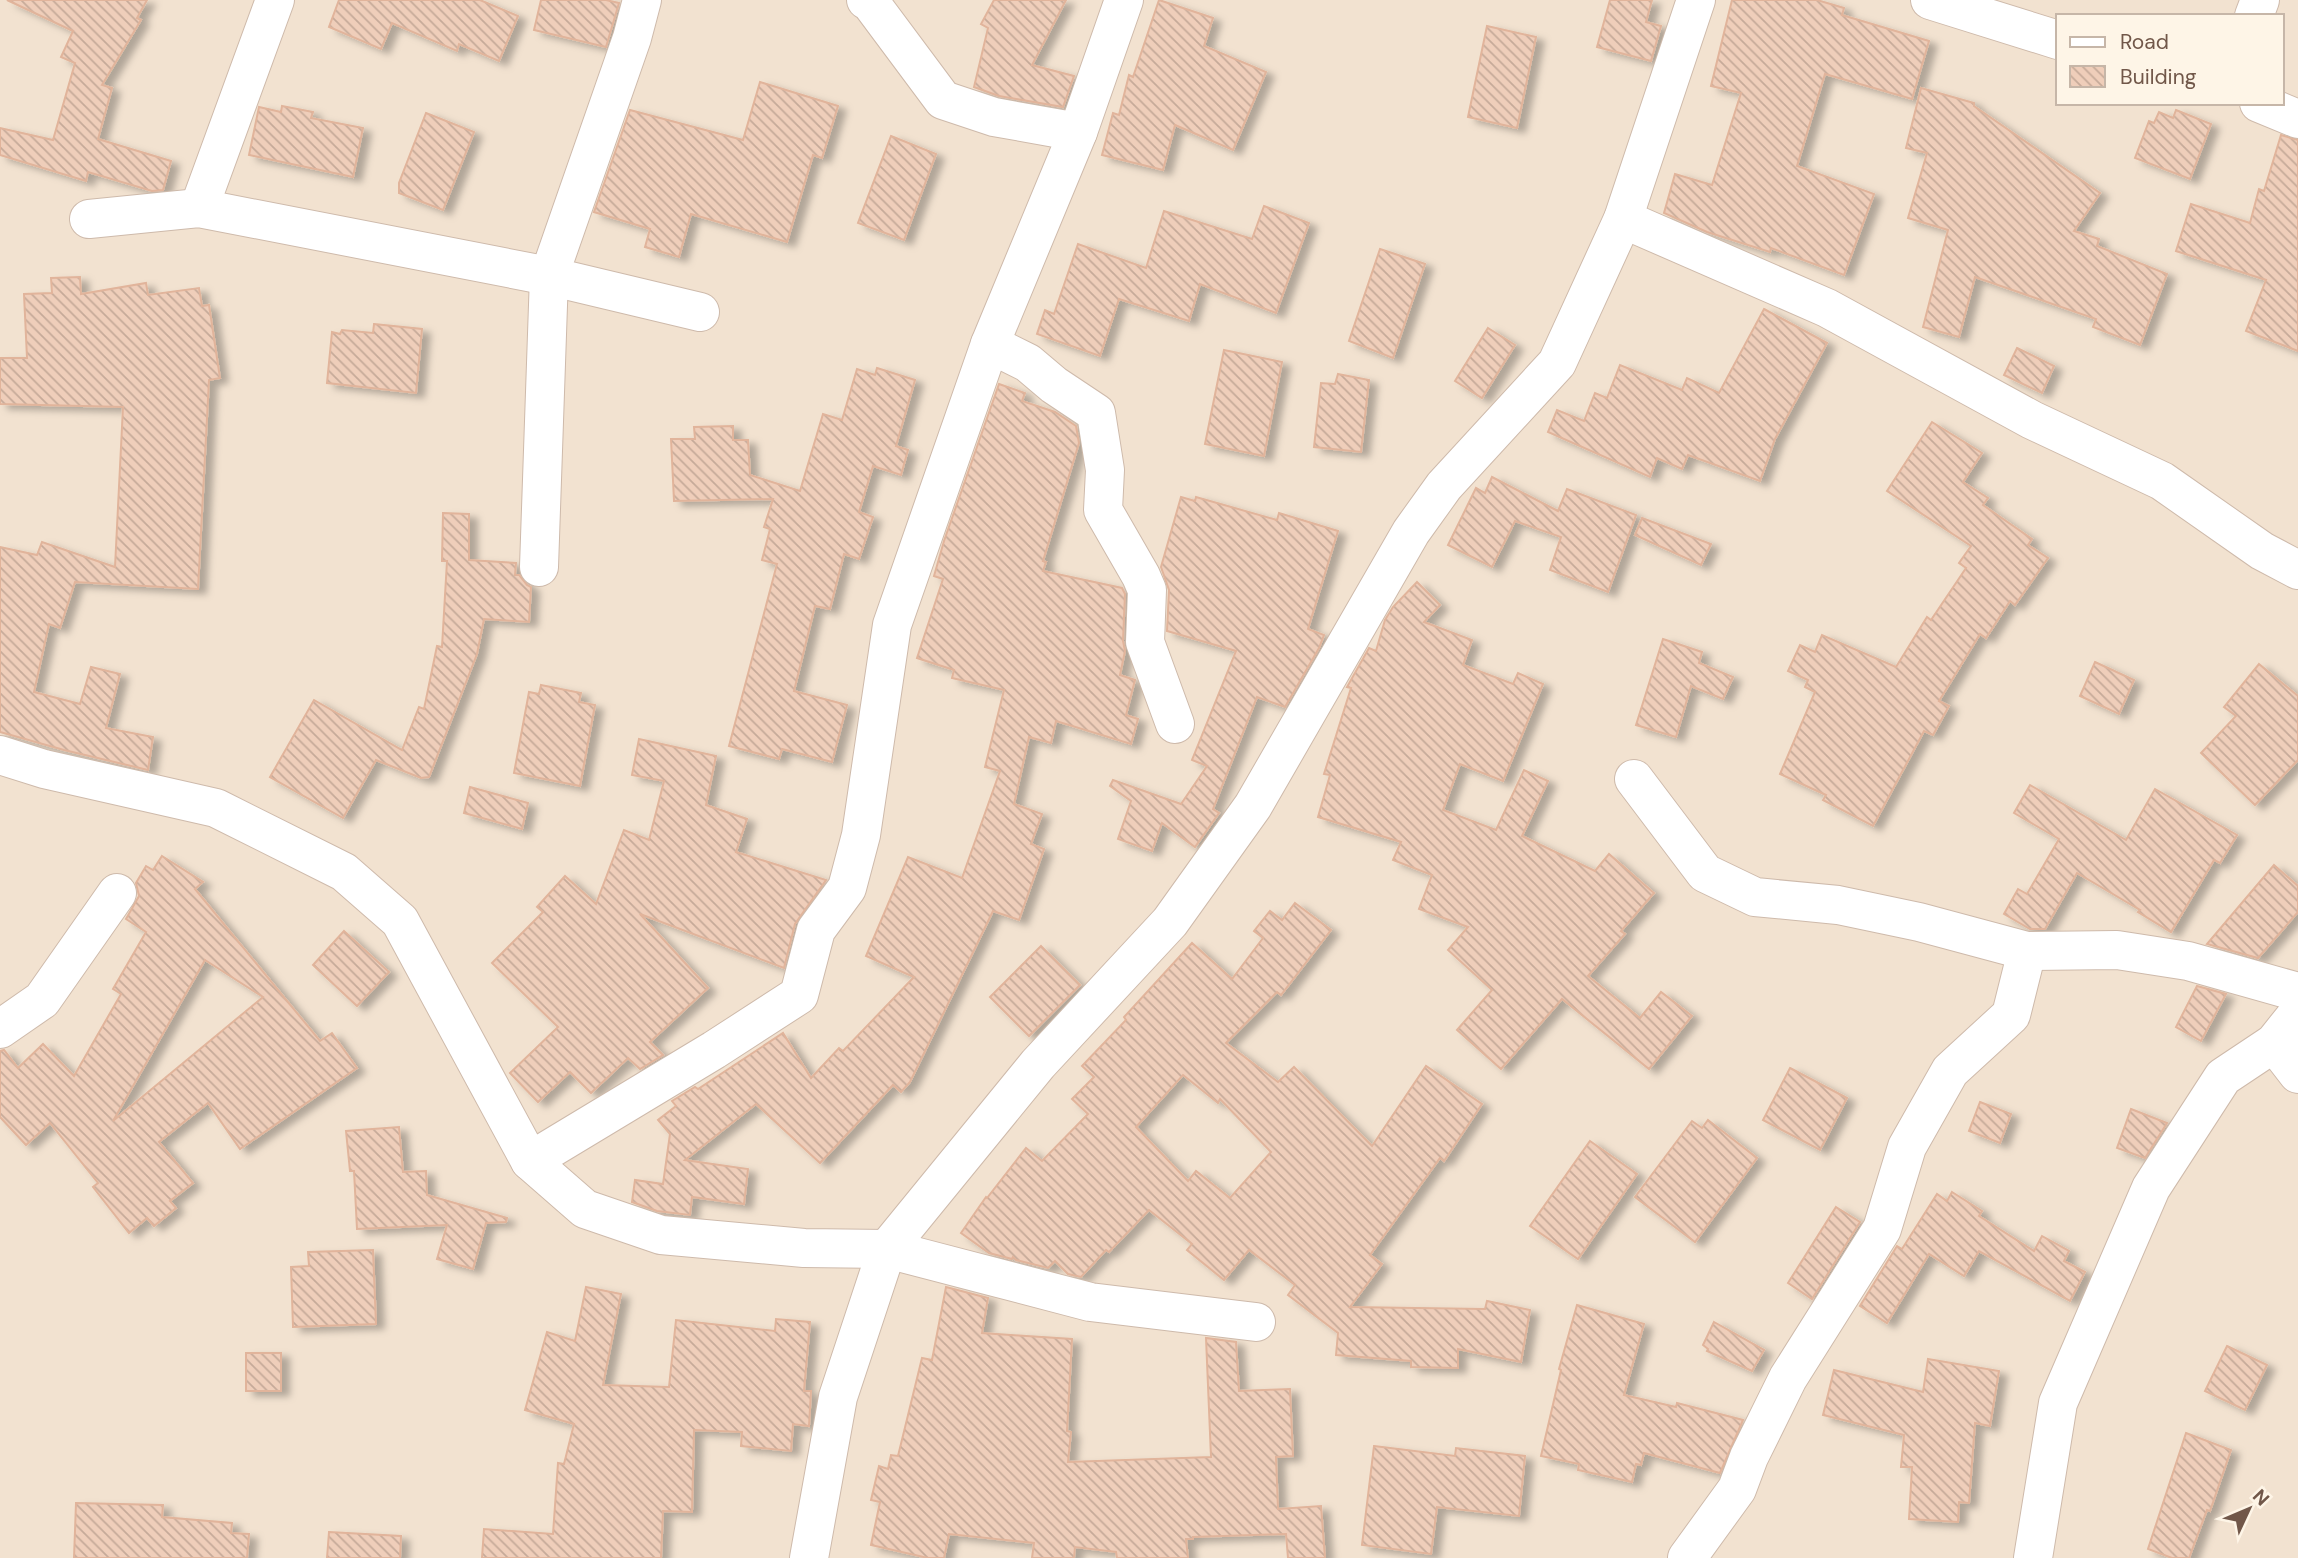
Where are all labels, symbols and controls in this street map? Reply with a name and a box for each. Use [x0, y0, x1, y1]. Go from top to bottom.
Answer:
legend [2056, 14, 2284, 105]
text: Road [2120, 28, 2169, 56]
text: Building [2120, 63, 2197, 91]
north arrow [2214, 1474, 2284, 1544]
text: N [2247, 1484, 2275, 1511]

